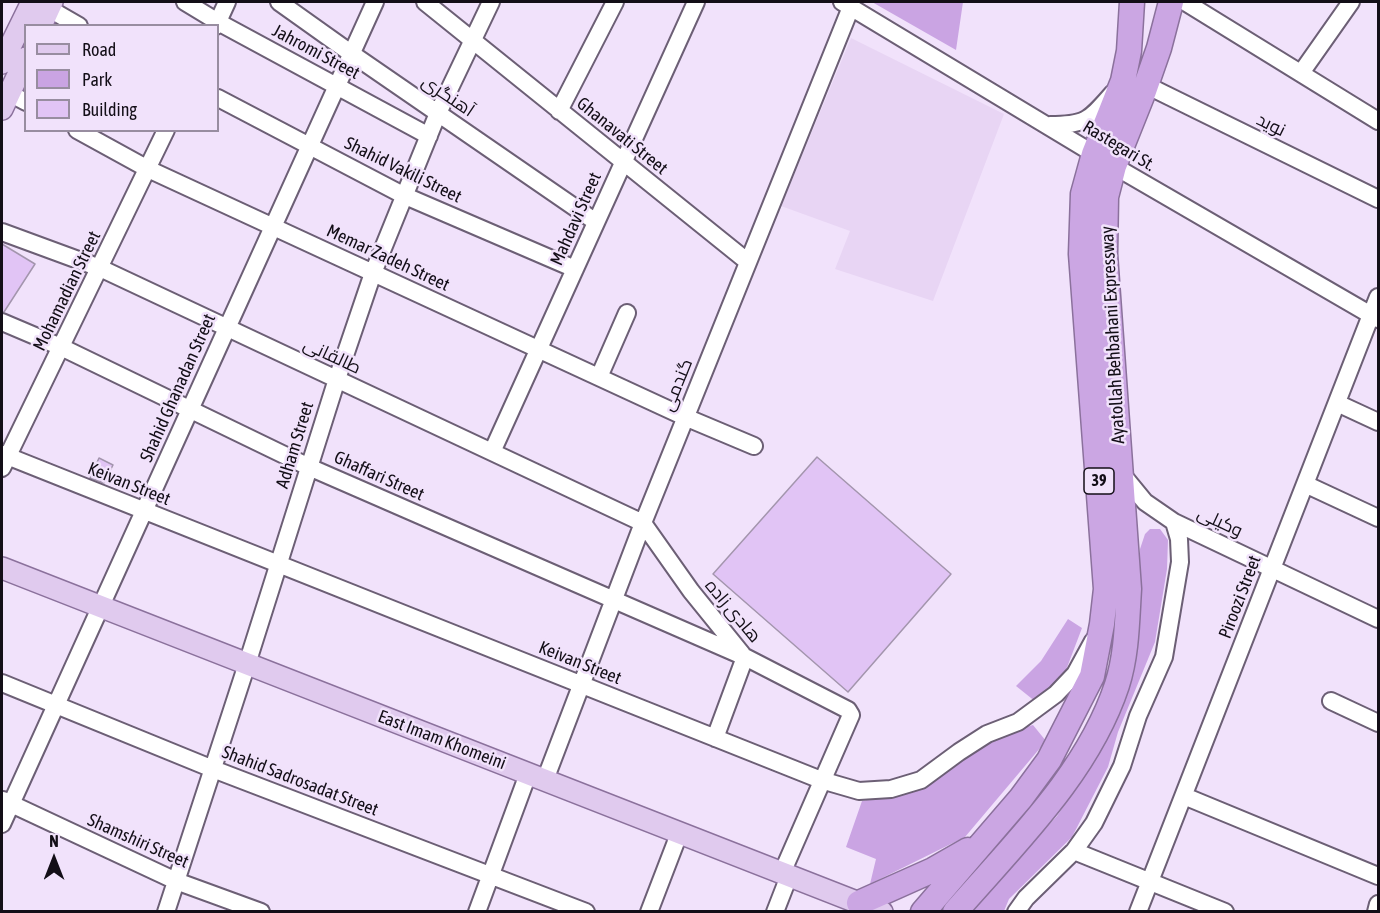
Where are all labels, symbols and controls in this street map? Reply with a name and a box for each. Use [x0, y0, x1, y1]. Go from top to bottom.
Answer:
street label: Jahromi Street [269, 20, 363, 84]
legend [24, 24, 219, 132]
text: Road [82, 39, 116, 60]
text: Park [82, 69, 112, 90]
street label: آهنگری [418, 71, 478, 121]
street label: Ghanavati Street [572, 93, 672, 179]
text: Building [82, 99, 137, 120]
street label: نوید [1253, 109, 1289, 141]
street label: Rastegari St. [1079, 116, 1159, 176]
street label: Shahid Vakili Street [341, 132, 465, 208]
street label: Mahdavi Street [546, 169, 606, 269]
street label: Memar Zadeh Street [323, 220, 453, 296]
street label: Ayatollah Behbahani Expressway [1097, 226, 1129, 444]
street label: Mohamadian Street [29, 228, 105, 354]
street label: Shahid Ghanadan Street [136, 311, 220, 465]
street label: طالقانی [300, 333, 364, 379]
street label: گندمی [657, 356, 697, 414]
street label: Adham Street [272, 399, 318, 491]
street label: Ghaffari Street [331, 447, 427, 505]
street label: Keivan Street [85, 458, 173, 510]
road number: 39 [1084, 468, 1114, 494]
street label: وکیلی [1194, 502, 1246, 542]
street label: Piroozi Street [1214, 552, 1266, 642]
street label: هادی زاده [700, 575, 766, 647]
street label: Keivan Street [536, 637, 624, 689]
street label: East Imam Khomeini [375, 706, 509, 774]
street label: Shahid Sadrosadat Street [219, 741, 381, 821]
street label: Shamshiri Street [84, 809, 192, 873]
north arrow [24, 829, 84, 889]
text: N [49, 832, 59, 850]

